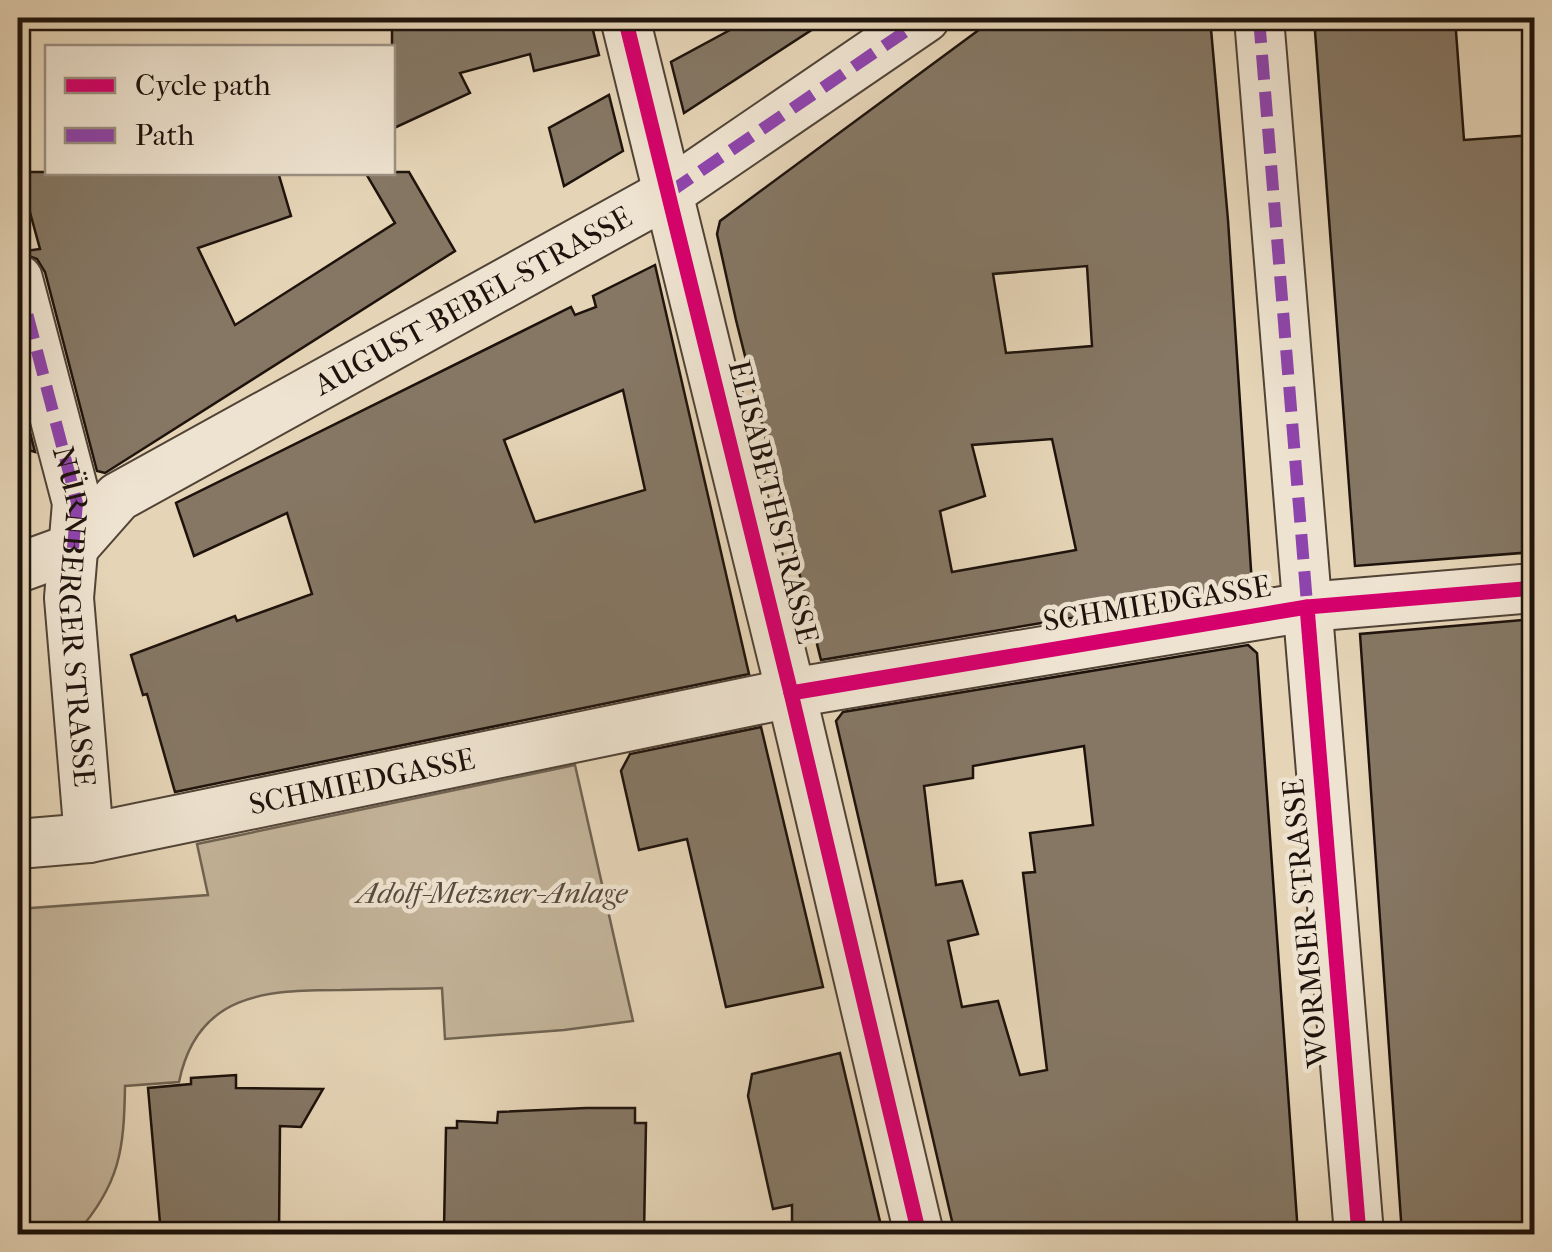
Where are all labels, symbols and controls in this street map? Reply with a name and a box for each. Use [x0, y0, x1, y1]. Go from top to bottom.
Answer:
legend [45, 45, 395, 175]
text: Cycle path [135, 68, 271, 103]
text: Path [135, 118, 194, 153]
street label: AUGUST-BEBEL-STRASSE [307, 199, 638, 403]
street label: ELISABETHSTRASSE [721, 357, 825, 647]
street label: NÜRNBERGER STRASSE [45, 442, 102, 788]
street label: SCHMIEDGASSE [1041, 569, 1273, 639]
street label: SCHMIEDGASSE [246, 741, 478, 822]
street label: WORMSER STRASSE [1276, 777, 1336, 1070]
park label: Adolf-Metzner-Anlage [353, 876, 628, 911]

